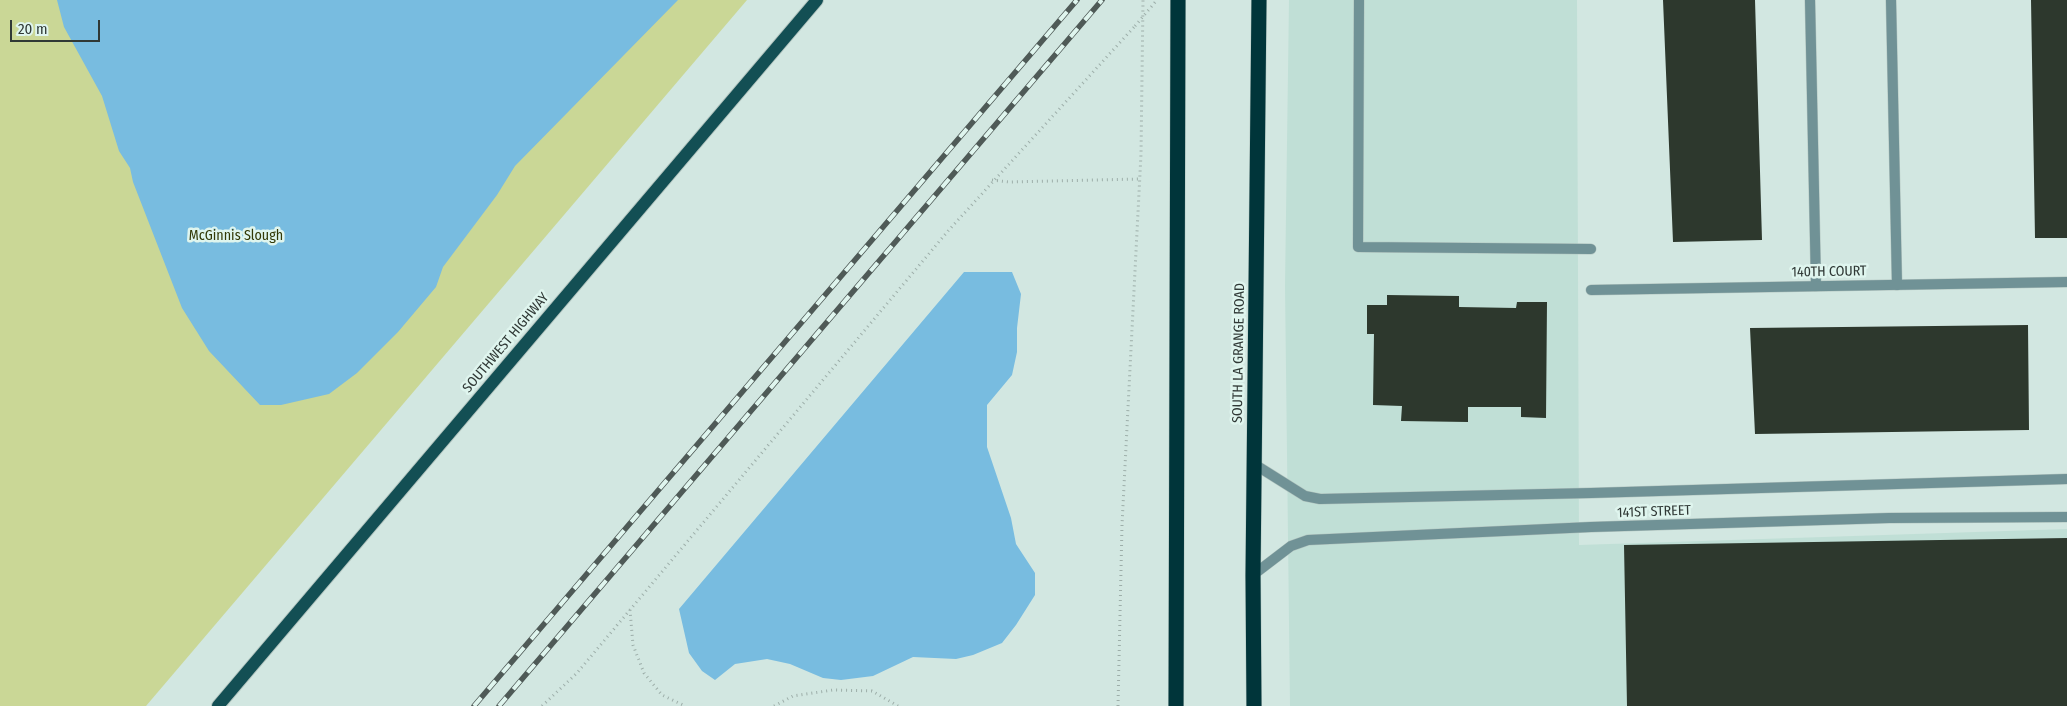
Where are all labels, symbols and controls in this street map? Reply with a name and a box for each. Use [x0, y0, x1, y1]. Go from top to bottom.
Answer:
scale bar [12, 10, 102, 42]
text: 20 m [18, 20, 48, 38]
park label: McGinnis Slough [189, 228, 283, 244]
street label: 140TH COURT [1791, 263, 1867, 281]
street label: SOUTH LA GRANGE ROAD [1229, 283, 1249, 423]
street label: SOUTHWEST HIGHWAY [459, 290, 553, 396]
street label: 141ST STREET [1617, 502, 1691, 522]

